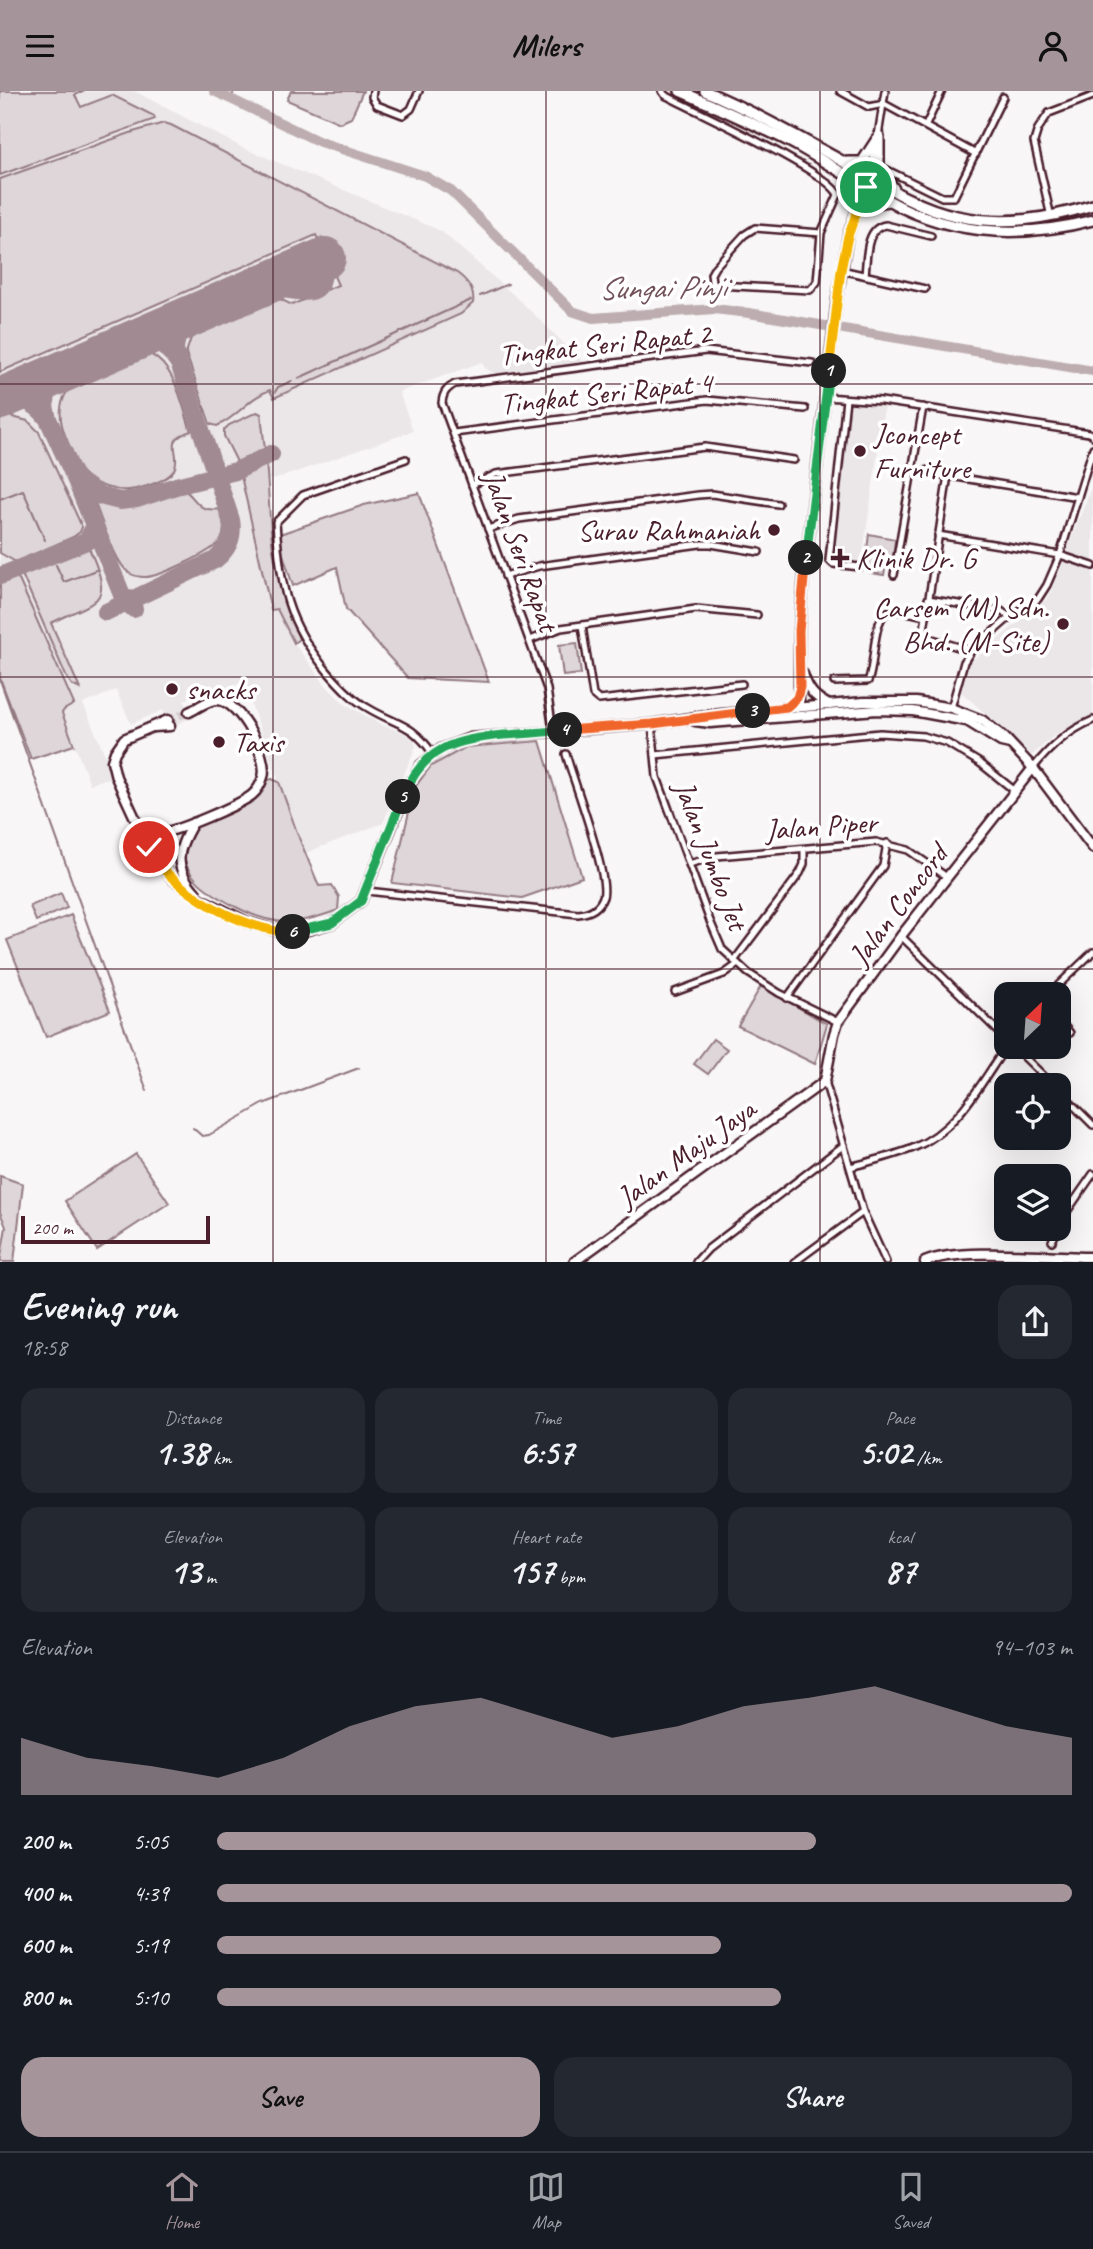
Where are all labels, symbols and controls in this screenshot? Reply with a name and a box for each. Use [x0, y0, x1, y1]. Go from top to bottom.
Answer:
text: Milers [512, 25, 581, 66]
icon: menu [21, 27, 59, 65]
icon: person [1034, 27, 1072, 65]
pin [836, 157, 896, 217]
icon: arrive [847, 168, 885, 206]
water label: Sungai Pinji [598, 266, 734, 309]
street label: Tingkat Seri Rapat 2 [497, 314, 715, 374]
pin: 1 [812, 353, 846, 389]
text: 1 [824, 358, 833, 382]
street label: Tingkat Seri Rapat 4 [498, 363, 716, 423]
place label: Jconcept Furniture [872, 415, 972, 487]
marker: Jconcept Furniture [852, 443, 868, 459]
street label: Jalan Seri Rapat [474, 464, 569, 639]
place label: Surau Rahmaniah [577, 511, 761, 549]
marker: Surau Rahmaniah [766, 522, 782, 538]
place label: Klinik Dr. G [856, 539, 979, 577]
pin: 2 [788, 540, 824, 575]
text: 2 [801, 545, 810, 569]
marker: Klinik Dr. G [830, 548, 850, 568]
place label: Carsem (M) Sdn. Bhd. (M-Site) [873, 588, 1051, 660]
marker: Carsem (M) Sdn. Bhd. (M-Site) [1055, 616, 1071, 632]
place label: snacks [186, 670, 258, 708]
marker: snacks [164, 681, 180, 697]
pin: 3 [736, 693, 770, 729]
text: 3 [748, 698, 757, 722]
pin: 4 [548, 713, 582, 747]
text: 4 [560, 717, 569, 741]
place label: Taxis [233, 723, 286, 761]
marker: Taxis [211, 734, 227, 750]
street label: Jalan Jumbo Jet [664, 773, 758, 938]
pin: 5 [386, 779, 420, 815]
text: 5 [398, 784, 407, 808]
street label: Jalan Piper [762, 803, 881, 849]
pin [119, 817, 179, 877]
icon: check [130, 828, 168, 866]
street label: Jalan Concord [839, 833, 959, 975]
pin: 6 [276, 915, 310, 949]
text: 6 [288, 919, 297, 943]
north arrow [994, 982, 1071, 1059]
map controls [994, 982, 1071, 1241]
button: locate [994, 1073, 1071, 1150]
street label: Jalan Maju Jaya [608, 1088, 765, 1217]
button: layers [994, 1164, 1071, 1241]
scale bar [21, 1213, 210, 1245]
text: 200 m [32, 1216, 73, 1240]
text: Evening run [21, 1283, 177, 1330]
button: share [998, 1285, 1072, 1359]
text: 18:58 [21, 1333, 67, 1362]
text: Distance [164, 1406, 221, 1430]
text: Time [532, 1406, 561, 1430]
text: Pace [886, 1406, 915, 1430]
text: 1.38 [154, 1430, 208, 1475]
text: 6:57 [519, 1430, 574, 1475]
text: 5:02 [859, 1430, 912, 1475]
text: km [208, 1446, 232, 1470]
text: /km [912, 1446, 942, 1470]
text: Elevation [164, 1525, 222, 1549]
text: Heart rate [512, 1525, 581, 1549]
text: kcal [888, 1525, 913, 1549]
text: 13 [169, 1549, 201, 1594]
text: 157 [508, 1549, 554, 1594]
text: 87 [884, 1549, 916, 1594]
text: m [201, 1565, 216, 1589]
text: bpm [554, 1565, 585, 1589]
text: Elevation [21, 1633, 92, 1662]
text: 94–103 m [992, 1633, 1072, 1662]
text: 200 m [21, 1827, 71, 1856]
text: 5:05 [133, 1827, 169, 1856]
text: 400 m [21, 1879, 71, 1908]
text: 4:39 [133, 1879, 169, 1908]
text: 600 m [21, 1931, 71, 1960]
text: 5:19 [133, 1931, 169, 1960]
text: 800 m [21, 1983, 71, 2012]
text: 5:10 [133, 1983, 169, 2012]
button: Save [21, 2057, 540, 2137]
button: Share [554, 2057, 1072, 2137]
tab: Home [163, 2168, 201, 2234]
tab: Map [527, 2168, 565, 2234]
tab: Saved [892, 2168, 930, 2234]

